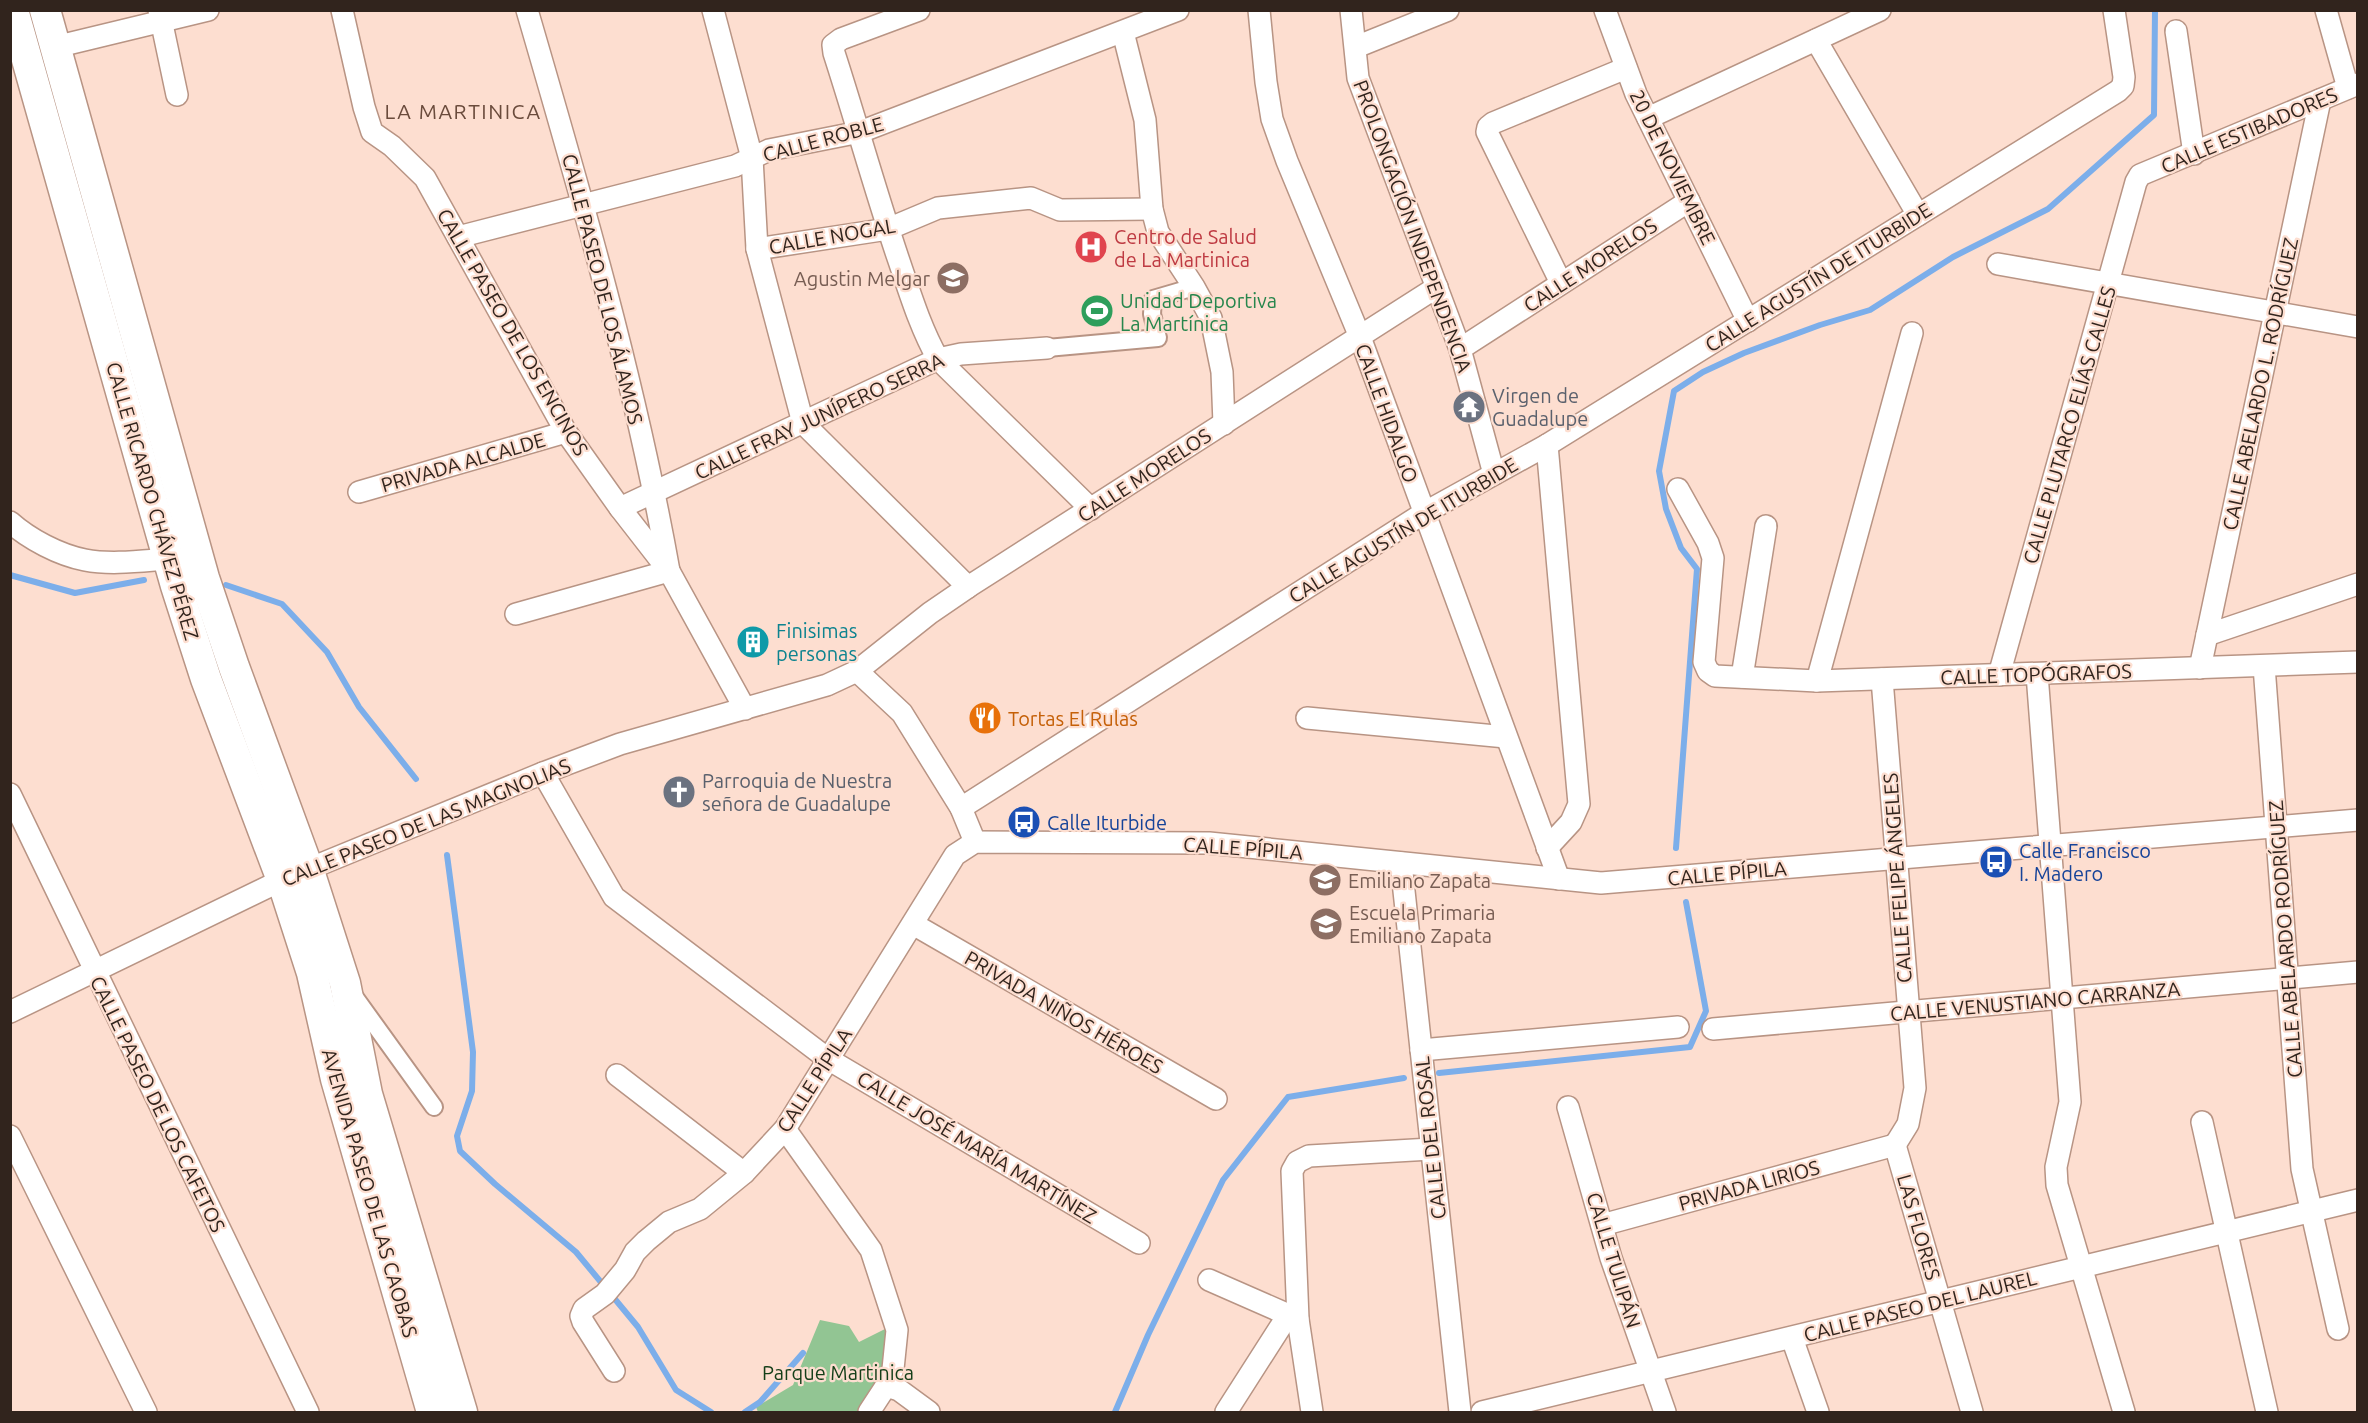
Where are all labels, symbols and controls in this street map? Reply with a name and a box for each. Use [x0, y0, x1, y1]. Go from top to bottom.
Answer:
street label: PROLONGACIÓN INDEPENDENCIA [1349, 77, 1477, 375]
street label: CALLE ESTIBADORES [2157, 82, 2341, 178]
street label: 20 DE NOVIEMBRE [1626, 86, 1720, 248]
district label: LA MARTINICA [384, 99, 542, 123]
street label: CALLE ROBLE [760, 112, 886, 166]
street label: CALLE PASEO DE LOS ÁLAMOS [558, 151, 648, 427]
street label: CALLE AGUSTÍN DE ITURBIDE [1701, 198, 1935, 356]
street label: CALLE PASEO DE LOS ENCINOS [433, 205, 593, 459]
street label: CALLE MORELOS [1519, 213, 1661, 317]
street label: CALLE NOGAL [767, 214, 897, 258]
place label: Centro de Salud de La Martinica [1114, 225, 1257, 271]
hospital icon: Centro de Salud de La Martinica [1073, 229, 1109, 265]
street label: CALLE ABELARDO L. RODRÍGUEZ [2218, 236, 2302, 532]
school or university icon: Agustin Melgar [935, 260, 971, 296]
place label: Agustin Melgar [794, 267, 930, 290]
street label: CALLE PLUTARCO ELÍAS CALLES [2018, 284, 2120, 566]
place label: Unidad Deportiva La Martínica [1120, 289, 1277, 335]
sports icon: Unidad Deportiva La Martínica [1079, 293, 1115, 329]
street label: CALLE HIDALGO [1351, 340, 1423, 486]
street label: CALLE FRAY JUNÍPERO SERRA [691, 348, 947, 484]
street label: CALLE RICARDO CHÁVEZ PÉREZ [102, 359, 204, 643]
place label: Virgen de Guadalupe [1492, 384, 1588, 430]
temple icon: Virgen de Guadalupe [1451, 389, 1487, 425]
street label: CALLE MORELOS [1073, 423, 1215, 527]
street label: PRIVADA ALCALDE [378, 428, 548, 496]
street label: CALLE AGUSTÍN DE ITURBIDE [1285, 453, 1521, 607]
place label: Finisimas personas [776, 619, 857, 665]
building icon: Finisimas personas [735, 624, 771, 660]
street label: CALLE TOPÓGRAFOS [1940, 659, 2132, 689]
restaurant icon: Tortas El Rulas [967, 700, 1003, 736]
place label: Tortas El Rulas [1008, 707, 1138, 730]
street label: CALLE PASEO DE LAS MAGNOLIAS [278, 753, 574, 891]
place label: Parroquia de Nuestra señora de Guadalupe [702, 769, 892, 815]
street label: CALLE FELIPE ÁNGELES [1878, 772, 1916, 984]
church icon: Parroquia de Nuestra señora de Guadalupe [661, 774, 697, 810]
street label: CALLE ABELARDO RODRÍGUEZ [2264, 799, 2306, 1079]
bus stop icon: Calle Iturbide [1006, 804, 1042, 840]
place label: Calle Iturbide [1047, 811, 1167, 834]
street label: CALLE PÍPILA [1182, 832, 1304, 864]
place label: Calle Francisco I. Madero [2019, 839, 2151, 885]
bus stop icon: Calle Francisco I. Madero [1978, 844, 2014, 880]
street label: CALLE PÍPILA [1666, 856, 1788, 890]
school or university icon: Emiliano Zapata [1307, 862, 1343, 898]
place label: Emiliano Zapata [1348, 869, 1491, 892]
place label: Escuela Primaria Emiliano Zapata [1349, 901, 1495, 947]
school or university icon: Escuela Primaria Emiliano Zapata [1308, 906, 1344, 942]
street label: PRIVADA NIÑOS HÉROES [961, 946, 1167, 1078]
street label: CALLE PASEO DE LOS CAFETOS [86, 972, 230, 1236]
street label: CALLE VENUSTIANO CARRANZA [1889, 977, 2181, 1025]
street label: CALLE PÍPILA [772, 1024, 856, 1136]
street label: AVENIDA PASEO DE LAS CAOBAS [318, 1046, 422, 1340]
street label: CALLE DEL ROSAL [1410, 1055, 1450, 1221]
street label: CALLE JOSÉ MARÍA MARTÍNEZ [853, 1066, 1101, 1228]
street label: PRIVADA LIRIOS [1676, 1155, 1822, 1215]
street label: LAS FLORES [1893, 1171, 1945, 1283]
street label: CALLE TULIPÁN [1582, 1190, 1646, 1330]
street label: CALLE PASEO DEL LAUREL [1801, 1266, 2039, 1346]
park label: Parque Martinica [762, 1361, 914, 1384]

